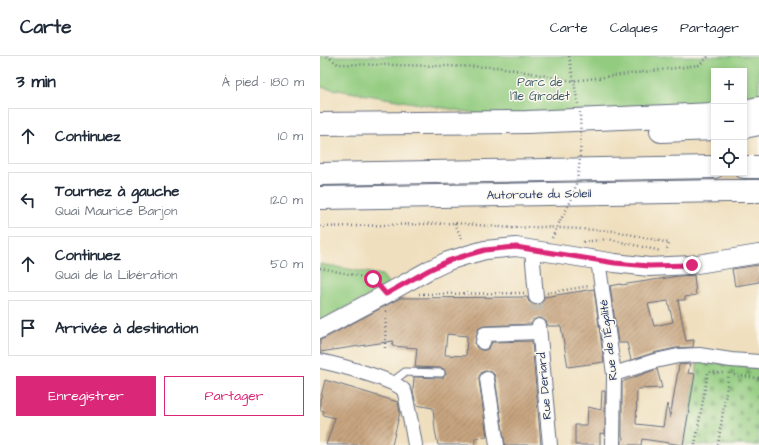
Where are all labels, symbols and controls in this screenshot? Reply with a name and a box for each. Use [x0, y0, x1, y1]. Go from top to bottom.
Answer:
text: Carte [20, 14, 72, 41]
text: Carte [550, 18, 588, 38]
text: Calques [610, 18, 658, 38]
text: Partager [680, 18, 739, 38]
map controls [711, 68, 747, 176]
button: + [711, 68, 747, 104]
text: 3 min [16, 70, 56, 94]
text: À pied · 180 m [222, 73, 304, 91]
park label: Parc de l'île Girodet [510, 74, 570, 105]
button: − [711, 104, 747, 140]
icon: ahead [17, 125, 39, 147]
text: Continuez [55, 126, 121, 147]
text: 10 m [278, 127, 303, 145]
button: locate [711, 140, 747, 176]
text: Tournez à gauche [55, 181, 179, 202]
street label: Autoroute du Soleil [487, 185, 592, 204]
icon: left [17, 189, 39, 211]
text: 120 m [270, 191, 303, 209]
text: Quai Maurice Barjon [55, 202, 177, 220]
text: Continuez [55, 245, 121, 266]
icon: ahead [17, 253, 39, 275]
text: 50 m [270, 255, 303, 273]
route end [683, 256, 701, 274]
text: Quai de la Libération [55, 266, 178, 284]
route start [364, 270, 382, 288]
street label: Rue de l'Égalité [595, 298, 623, 382]
icon: arrive [17, 317, 39, 339]
text: Arrivée à destination [55, 318, 198, 339]
street label: Rue Deriard [533, 352, 556, 420]
button: Enregistrer [16, 376, 156, 416]
button: Partager [164, 376, 304, 416]

